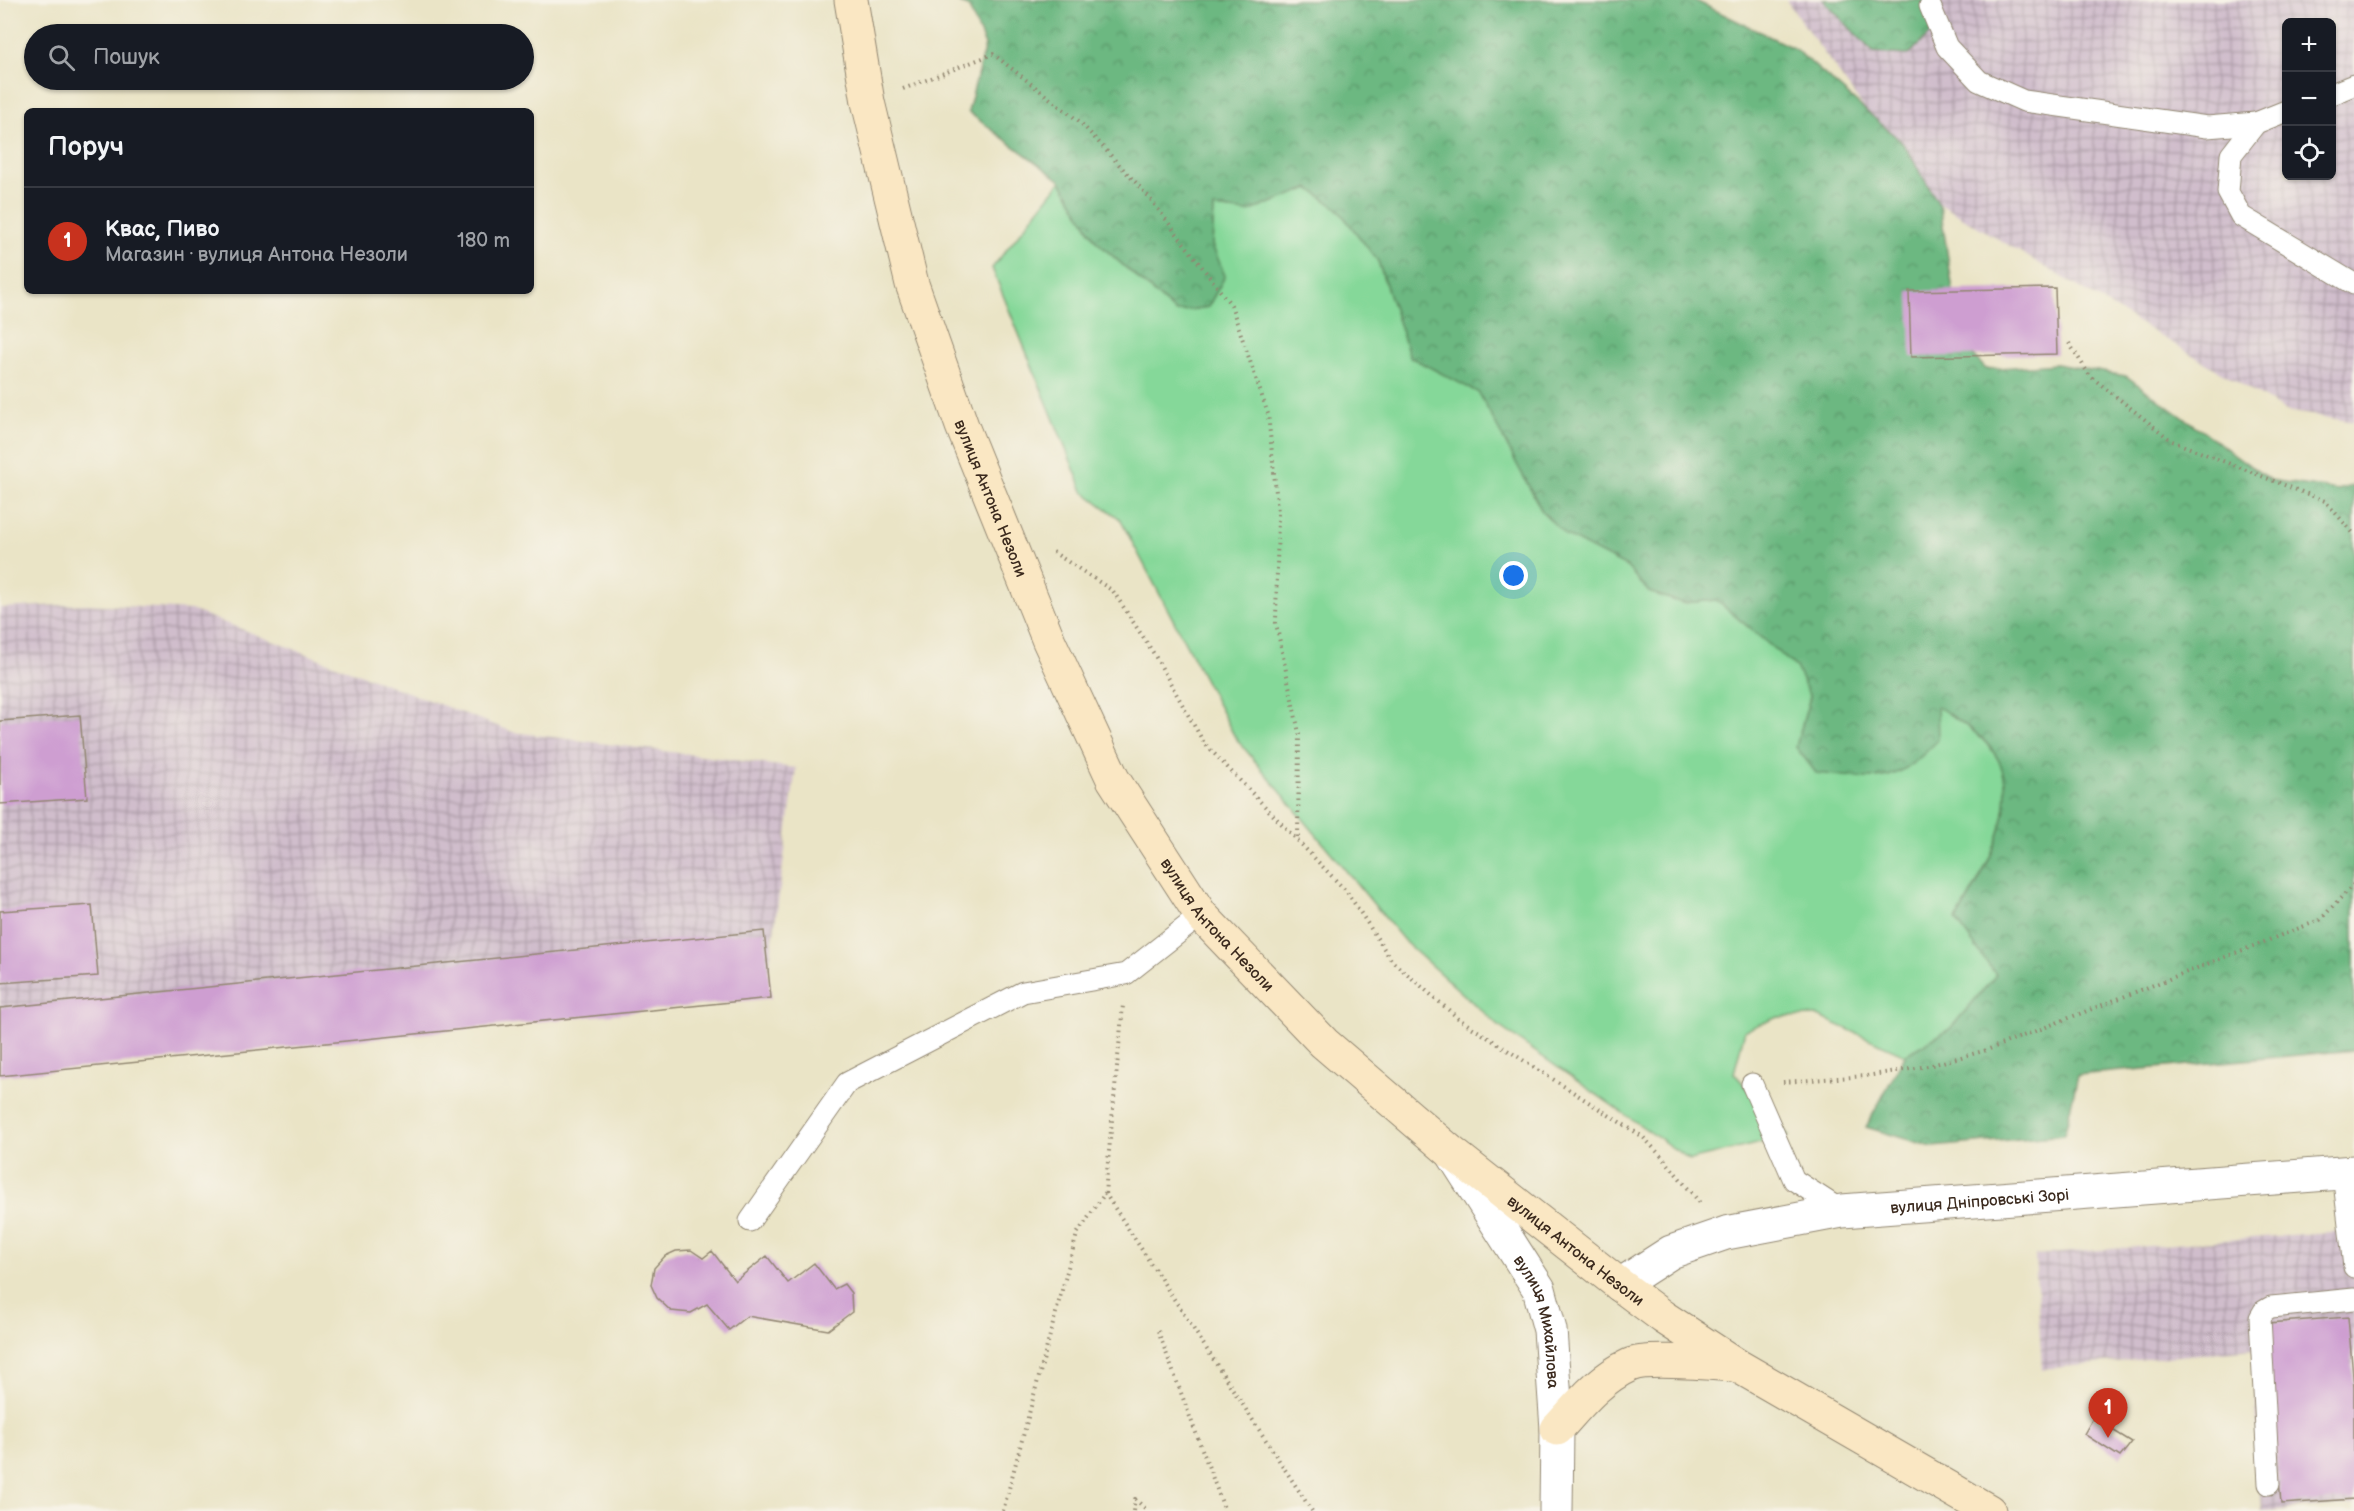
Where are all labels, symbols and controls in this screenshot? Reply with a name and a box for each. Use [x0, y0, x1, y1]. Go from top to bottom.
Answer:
map controls [2282, 18, 2336, 180]
button: + [2282, 18, 2336, 72]
search box [24, 24, 534, 90]
icon: search [45, 41, 78, 74]
text: Пошук [93, 44, 160, 71]
button: − [2282, 72, 2336, 126]
button: locate [2282, 126, 2336, 180]
text: Поруч [48, 132, 124, 163]
text: Квас, Пиво [105, 216, 220, 243]
text: 1 [63, 229, 72, 253]
text: 180 m [457, 229, 510, 253]
text: Магазин · вулиця Антона Незоли [105, 243, 408, 267]
street label: вулиця Антона Незоли [950, 417, 1030, 580]
your location [1499, 561, 1528, 590]
street label: вулиця Антона Незоли [1156, 855, 1277, 996]
street label: вулиця Дніпровські Зорі [1890, 1186, 2070, 1218]
street label: вулиця Антона Незоли [1503, 1192, 1647, 1311]
street label: вулиця Михайлова [1509, 1252, 1562, 1390]
pin: 1 [2088, 1388, 2128, 1438]

